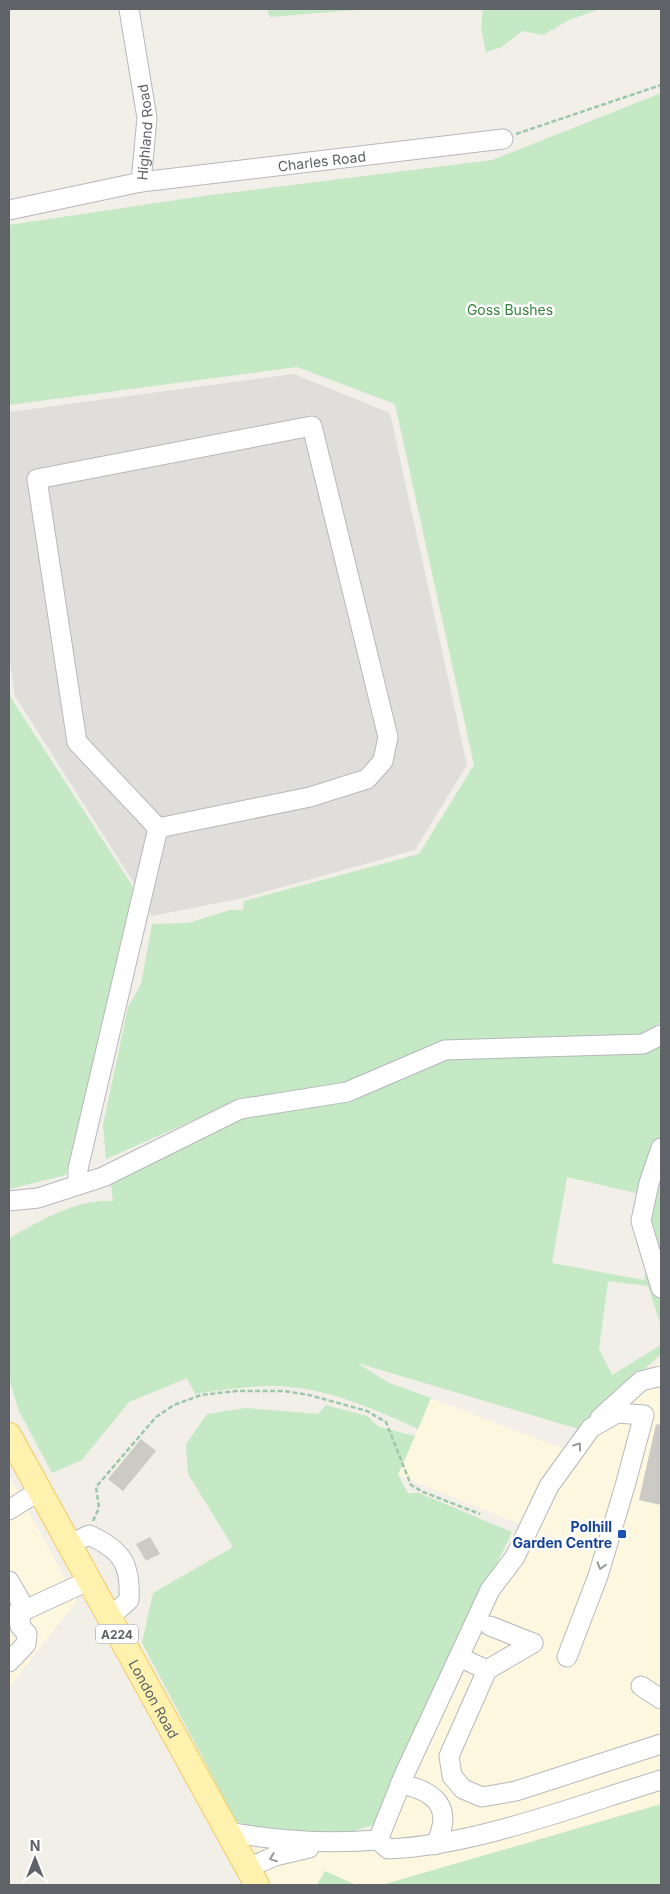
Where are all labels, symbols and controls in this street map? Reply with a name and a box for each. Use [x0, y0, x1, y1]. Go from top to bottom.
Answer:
street label: Highland Road [133, 83, 155, 181]
street label: Charles Road [277, 147, 367, 174]
park label: Goss Bushes [467, 301, 553, 318]
one-way arrow [572, 1442, 581, 1452]
place label: Polhill Garden Centre [513, 1518, 612, 1551]
marker: Polhill Garden Centre [616, 1528, 628, 1540]
one-way arrow [596, 1561, 606, 1569]
road number: A224 [96, 1625, 138, 1644]
street label: London Road [126, 1656, 183, 1741]
north arrow [10, 1834, 60, 1884]
text: N [30, 1837, 40, 1854]
one-way arrow [269, 1851, 278, 1862]

